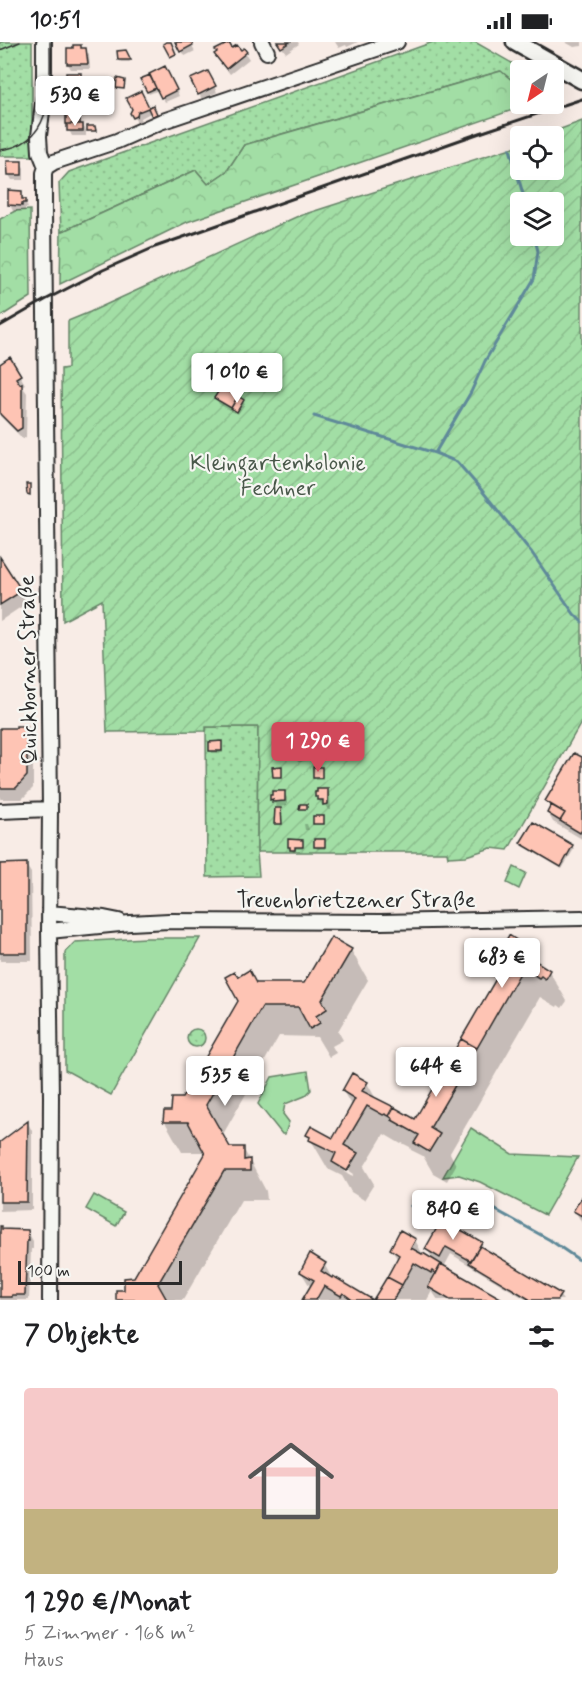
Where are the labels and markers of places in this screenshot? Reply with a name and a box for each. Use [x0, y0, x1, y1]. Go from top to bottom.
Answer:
pin: 530 € [33, 76, 117, 127]
pin: 1 010 € [182, 353, 292, 404]
pin: 1 290 € [263, 722, 373, 773]
pin: 683 € [460, 938, 544, 989]
pin: 644 € [394, 1047, 478, 1098]
pin: 535 € [183, 1056, 267, 1107]
pin: 840 € [411, 1190, 495, 1241]

